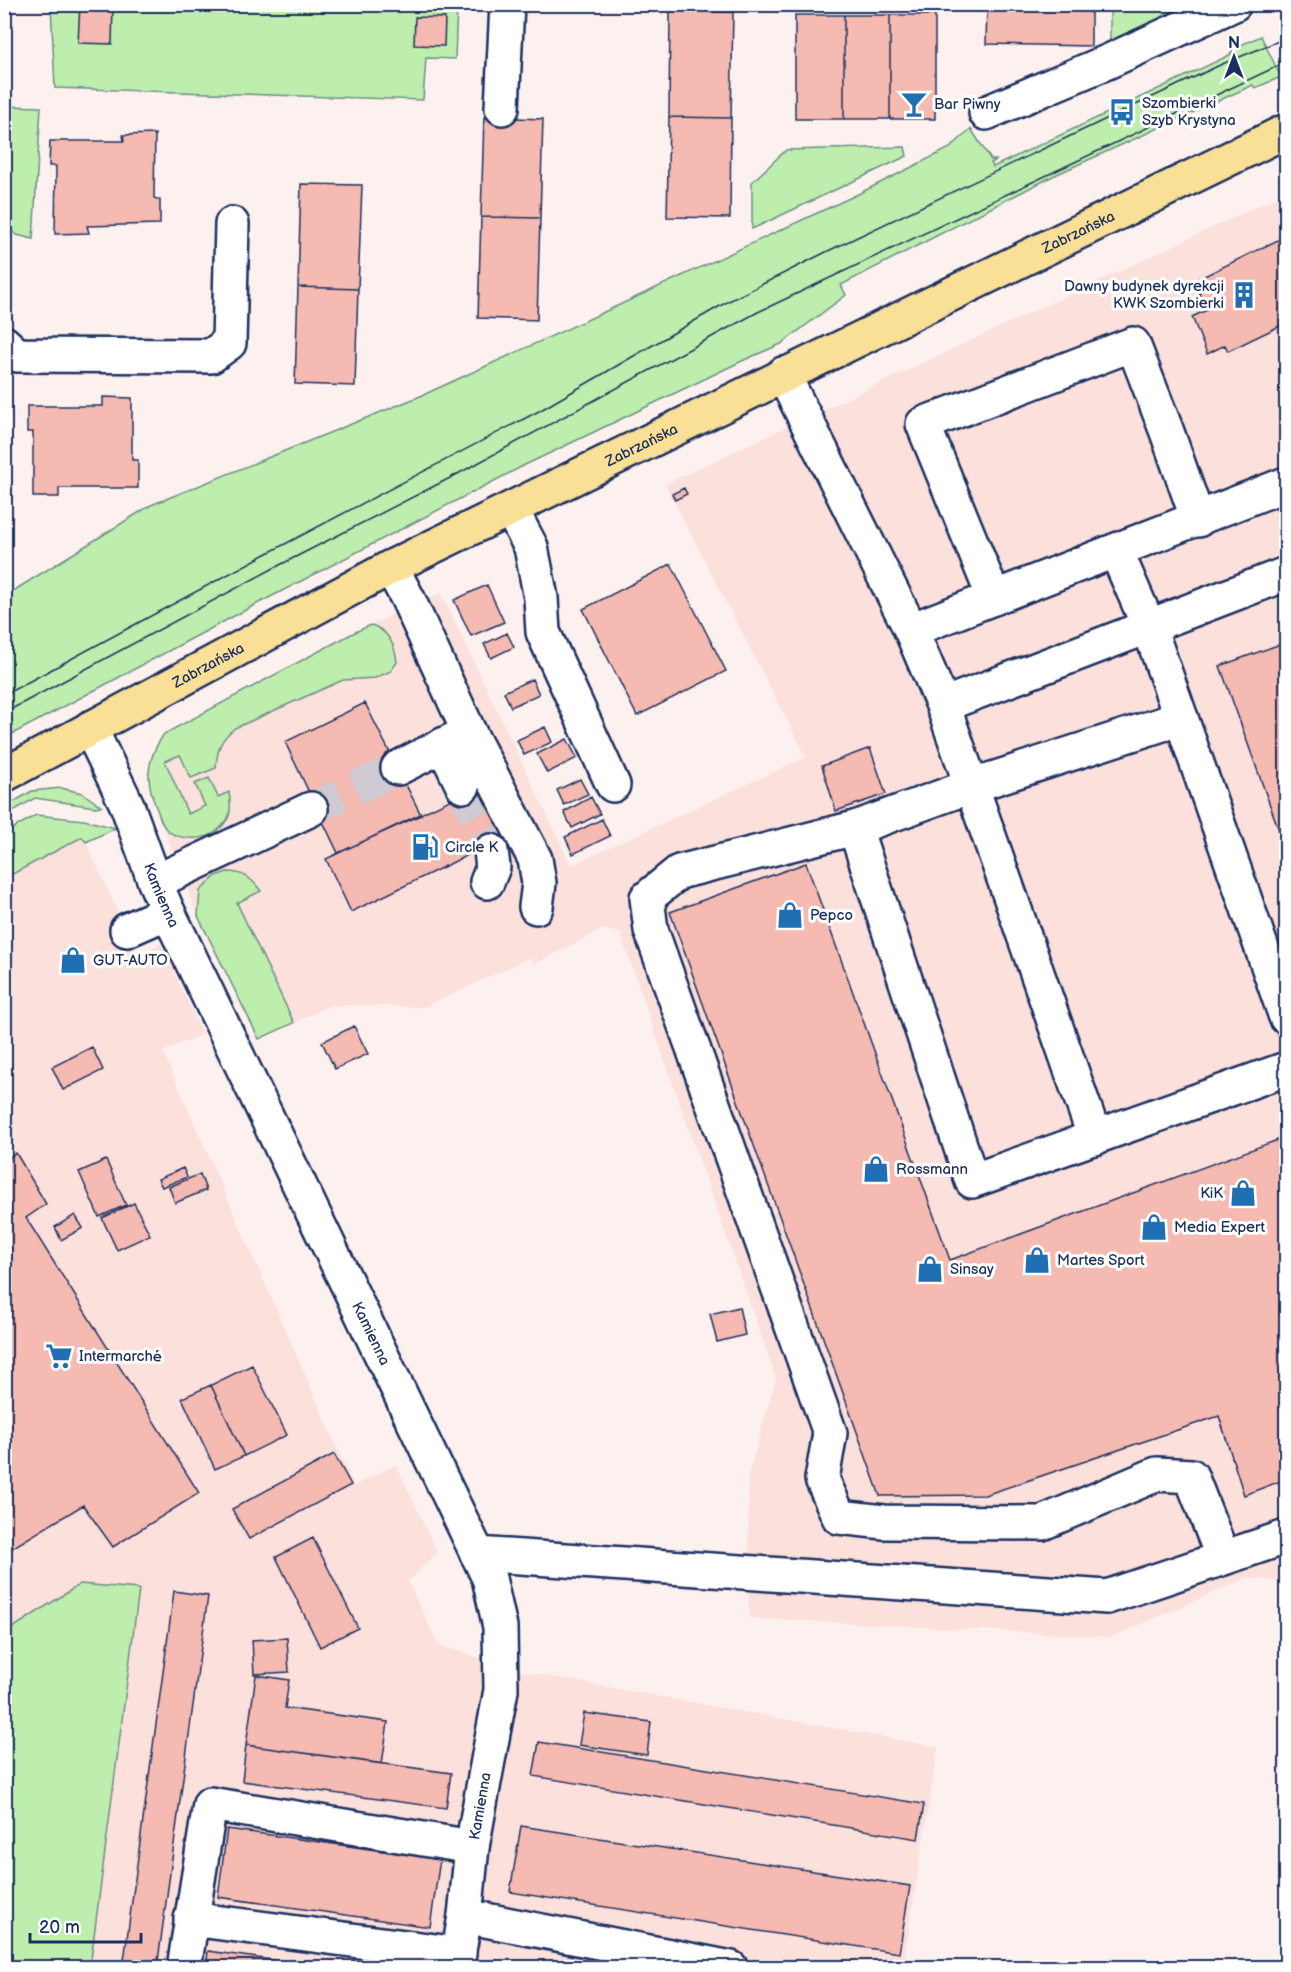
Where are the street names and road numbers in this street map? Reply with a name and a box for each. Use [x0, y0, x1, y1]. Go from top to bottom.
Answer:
street label: Zabrzańska [1038, 207, 1118, 259]
street label: Zabrzańska [601, 420, 681, 472]
street label: Zabrzańska [169, 639, 248, 693]
street label: Kamienna [139, 861, 183, 931]
street label: Kamienna [347, 1299, 394, 1369]
street label: Kamienna [465, 1771, 496, 1841]

